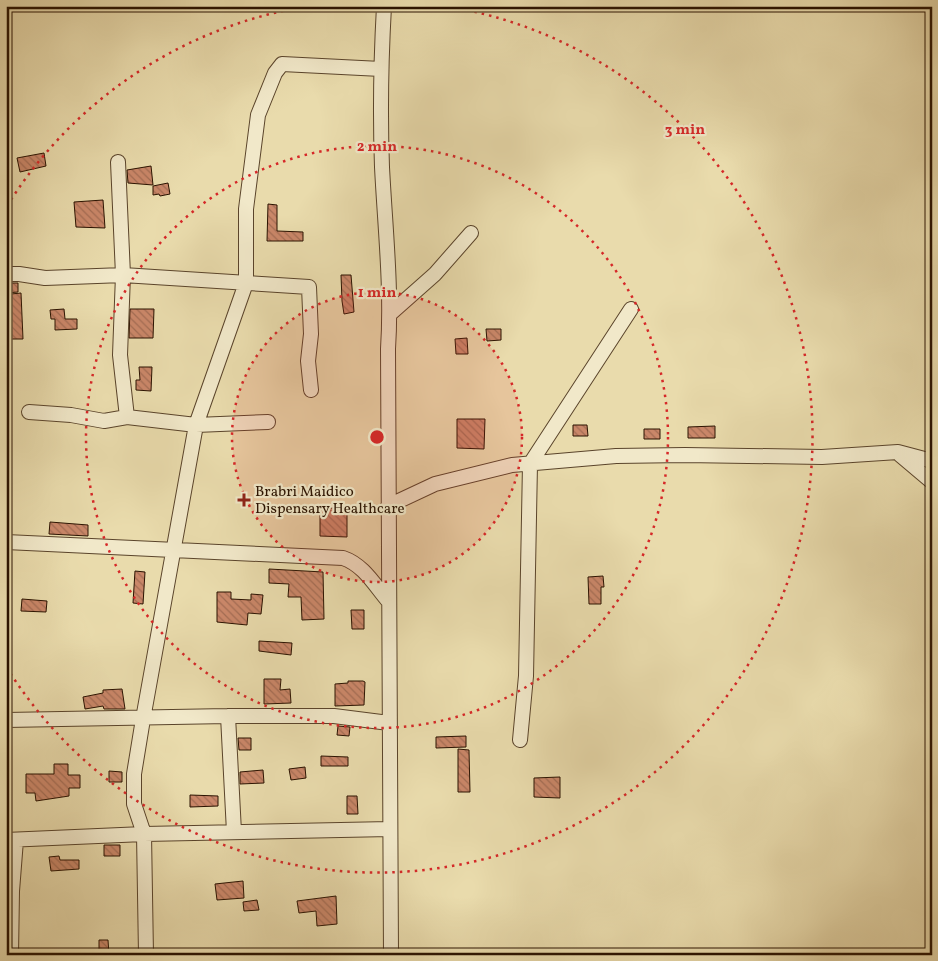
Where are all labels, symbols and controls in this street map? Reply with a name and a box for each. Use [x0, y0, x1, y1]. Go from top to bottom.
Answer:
text: 3 min [665, 120, 705, 141]
text: 2 min [357, 137, 397, 158]
text: 1 min [358, 283, 396, 304]
centre of rings [368, 428, 386, 446]
place label: Brabri Maidico Dispensary Healthcare [255, 482, 405, 520]
marker: Brabri Maidico Dispensary Healthcare [237, 493, 251, 507]

